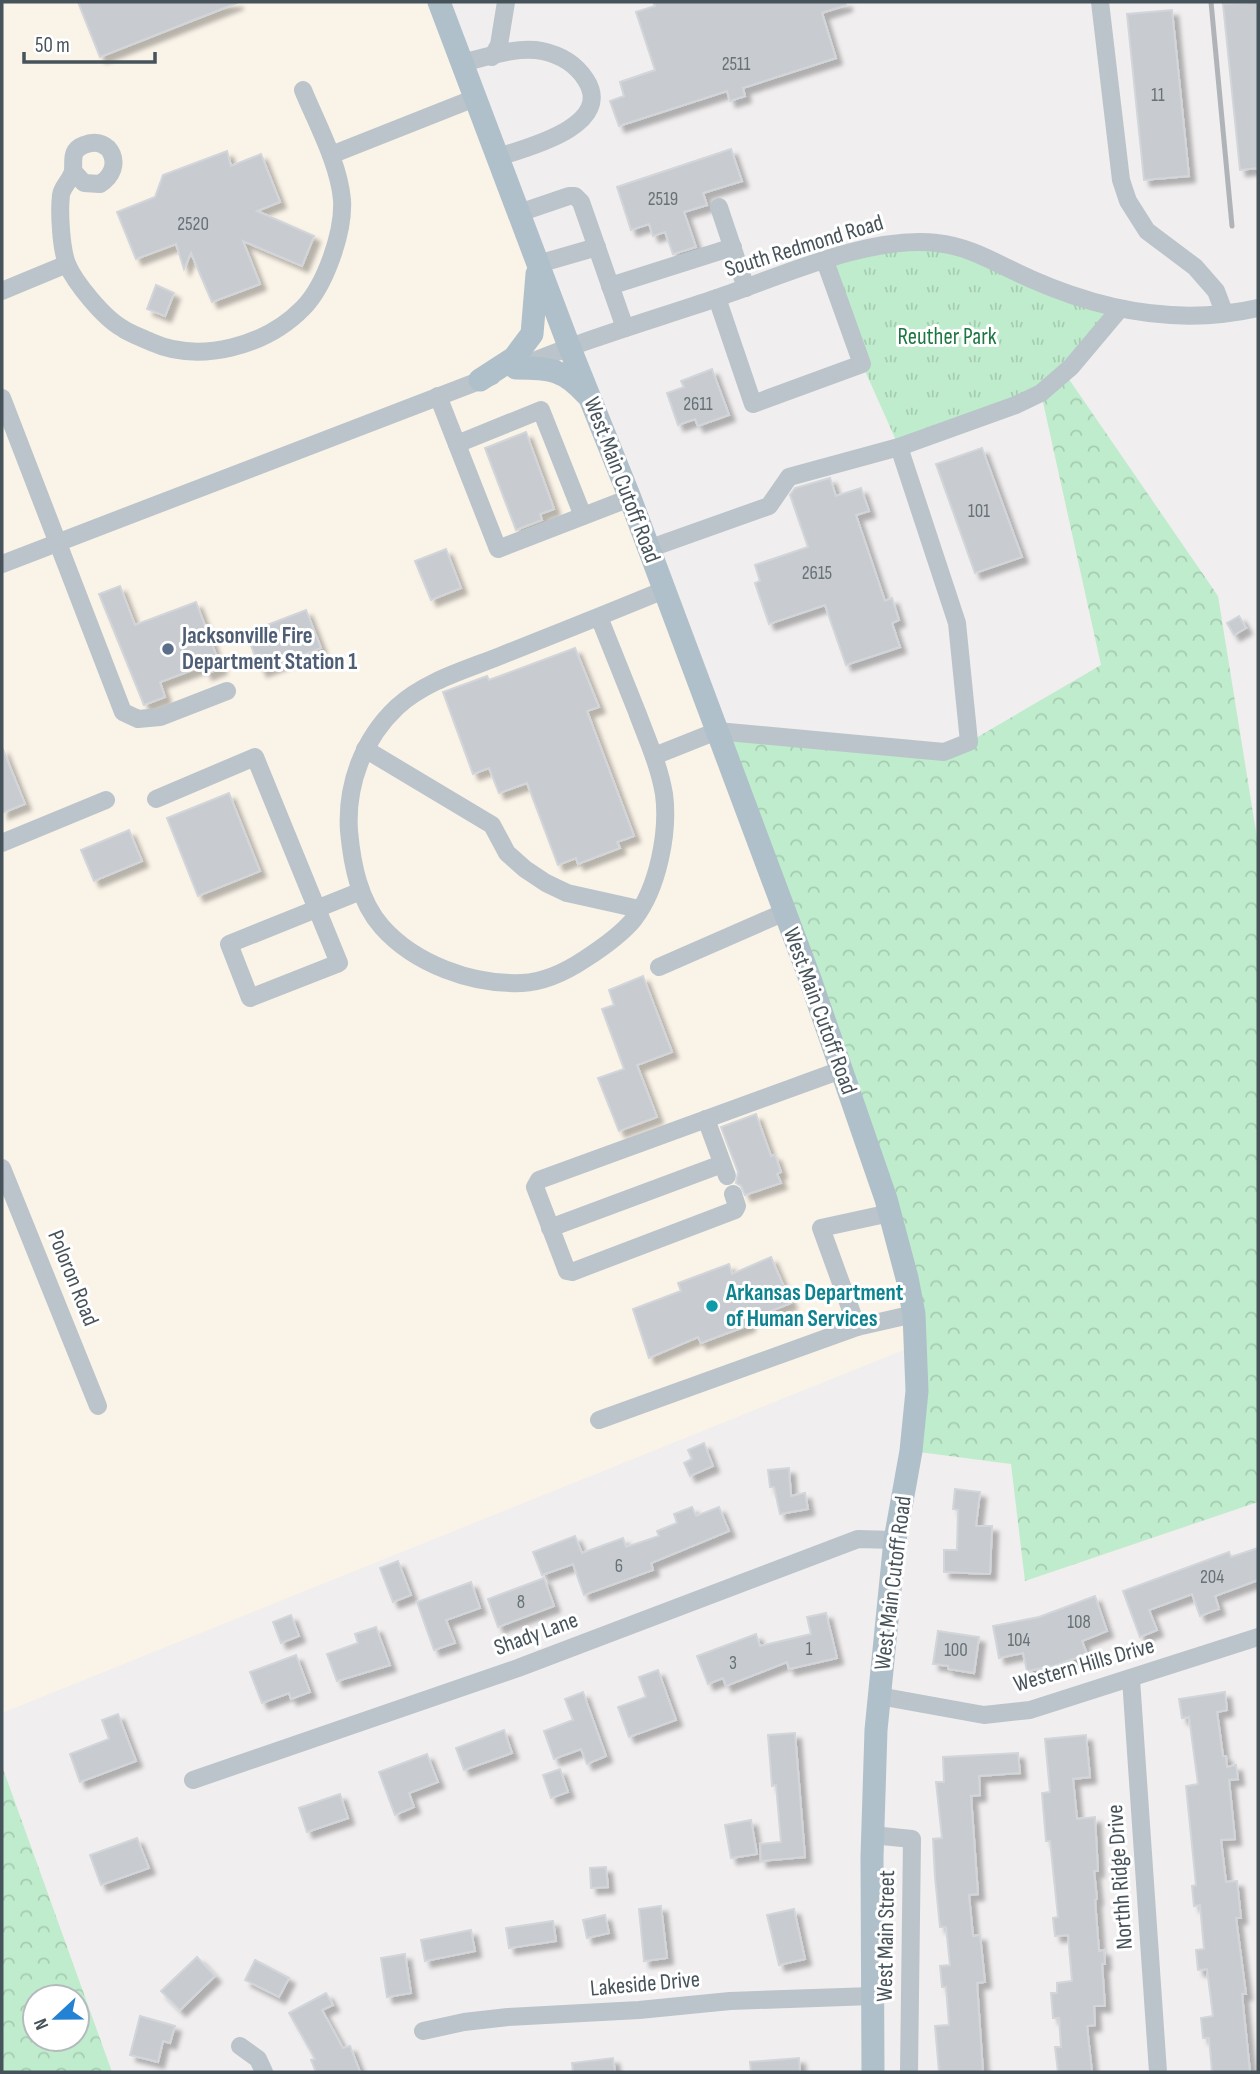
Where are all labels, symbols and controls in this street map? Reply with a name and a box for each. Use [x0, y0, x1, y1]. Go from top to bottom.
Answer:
scale bar [24, 21, 156, 65]
text: 50 m [35, 33, 70, 58]
house number: 2511 [722, 53, 751, 76]
house number: 11 [1151, 84, 1165, 107]
house number: 2519 [648, 188, 678, 211]
street label: South Redmond Road [721, 209, 887, 283]
house number: 2520 [177, 213, 209, 236]
park label: Reuther Park [897, 323, 997, 351]
street label: West Main Cutoff Road [578, 393, 666, 567]
house number: 2611 [683, 393, 713, 416]
house number: 101 [968, 500, 990, 523]
house number: 2615 [802, 562, 832, 585]
place label: Jacksonville Fire Department Station 1 [181, 622, 357, 676]
marker: Jacksonville Fire Department Station 1 [160, 641, 176, 657]
street label: West Main Cutoff Road [777, 924, 863, 1098]
street label: Poloron Road [41, 1226, 105, 1330]
place label: Arkansas Department of Human Services [725, 1279, 904, 1333]
marker: Arkansas Department of Human Services [704, 1298, 720, 1314]
street label: West Main Cutoff Road [868, 1494, 918, 1672]
house number: 6 [615, 1555, 623, 1578]
house number: 204 [1200, 1566, 1224, 1589]
house number: 8 [517, 1591, 525, 1614]
street label: Shady Lane [490, 1606, 582, 1662]
house number: 108 [1067, 1611, 1091, 1634]
house number: 104 [1007, 1629, 1031, 1652]
street label: Western Hills Drive [1011, 1632, 1157, 1698]
house number: 1 [806, 1638, 813, 1661]
house number: 100 [944, 1639, 968, 1662]
house number: 3 [729, 1652, 737, 1675]
street label: Northh Ridge Drive [1101, 1804, 1139, 1950]
street label: West Main Street [871, 1870, 901, 2002]
street label: Lakeside Drive [589, 1965, 701, 2003]
north arrow [21, 1983, 91, 2053]
text: N [29, 2015, 54, 2033]

